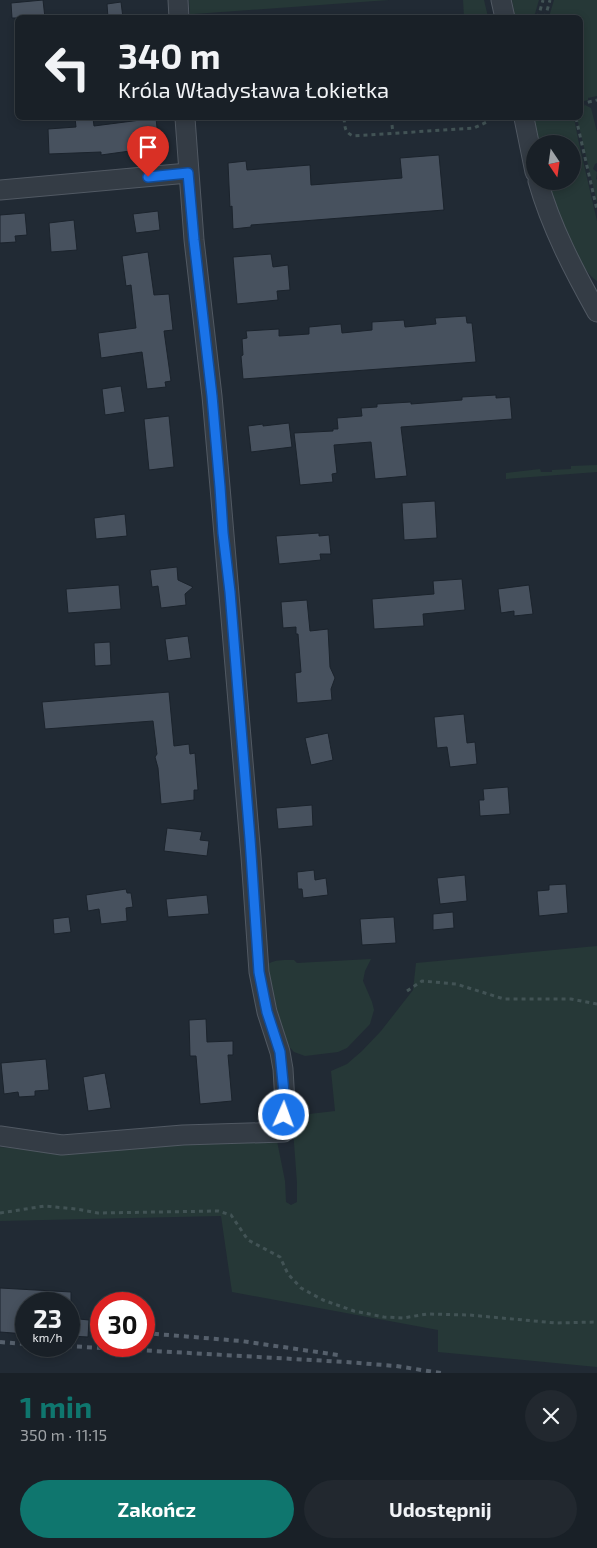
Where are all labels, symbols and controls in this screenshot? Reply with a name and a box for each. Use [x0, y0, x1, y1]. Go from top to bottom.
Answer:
text: 340 m [118, 34, 221, 76]
icon: left [35, 35, 100, 100]
text: Króla Władysława Łokietka [118, 76, 389, 102]
pin [127, 126, 169, 177]
icon: arrive [134, 133, 162, 161]
north arrow [526, 135, 581, 190]
map controls [526, 135, 581, 190]
position arrow [257, 1088, 309, 1140]
speed limit sign: 30 [90, 1292, 155, 1357]
text: 23 [33, 1303, 62, 1333]
text: km/h [33, 1330, 62, 1344]
text: 1 min [20, 1388, 92, 1424]
button: close [525, 1390, 577, 1442]
text: 350 m · 11:15 [20, 1425, 107, 1444]
button: Zakończ [20, 1480, 294, 1538]
button: Udostępnij [304, 1480, 577, 1538]

